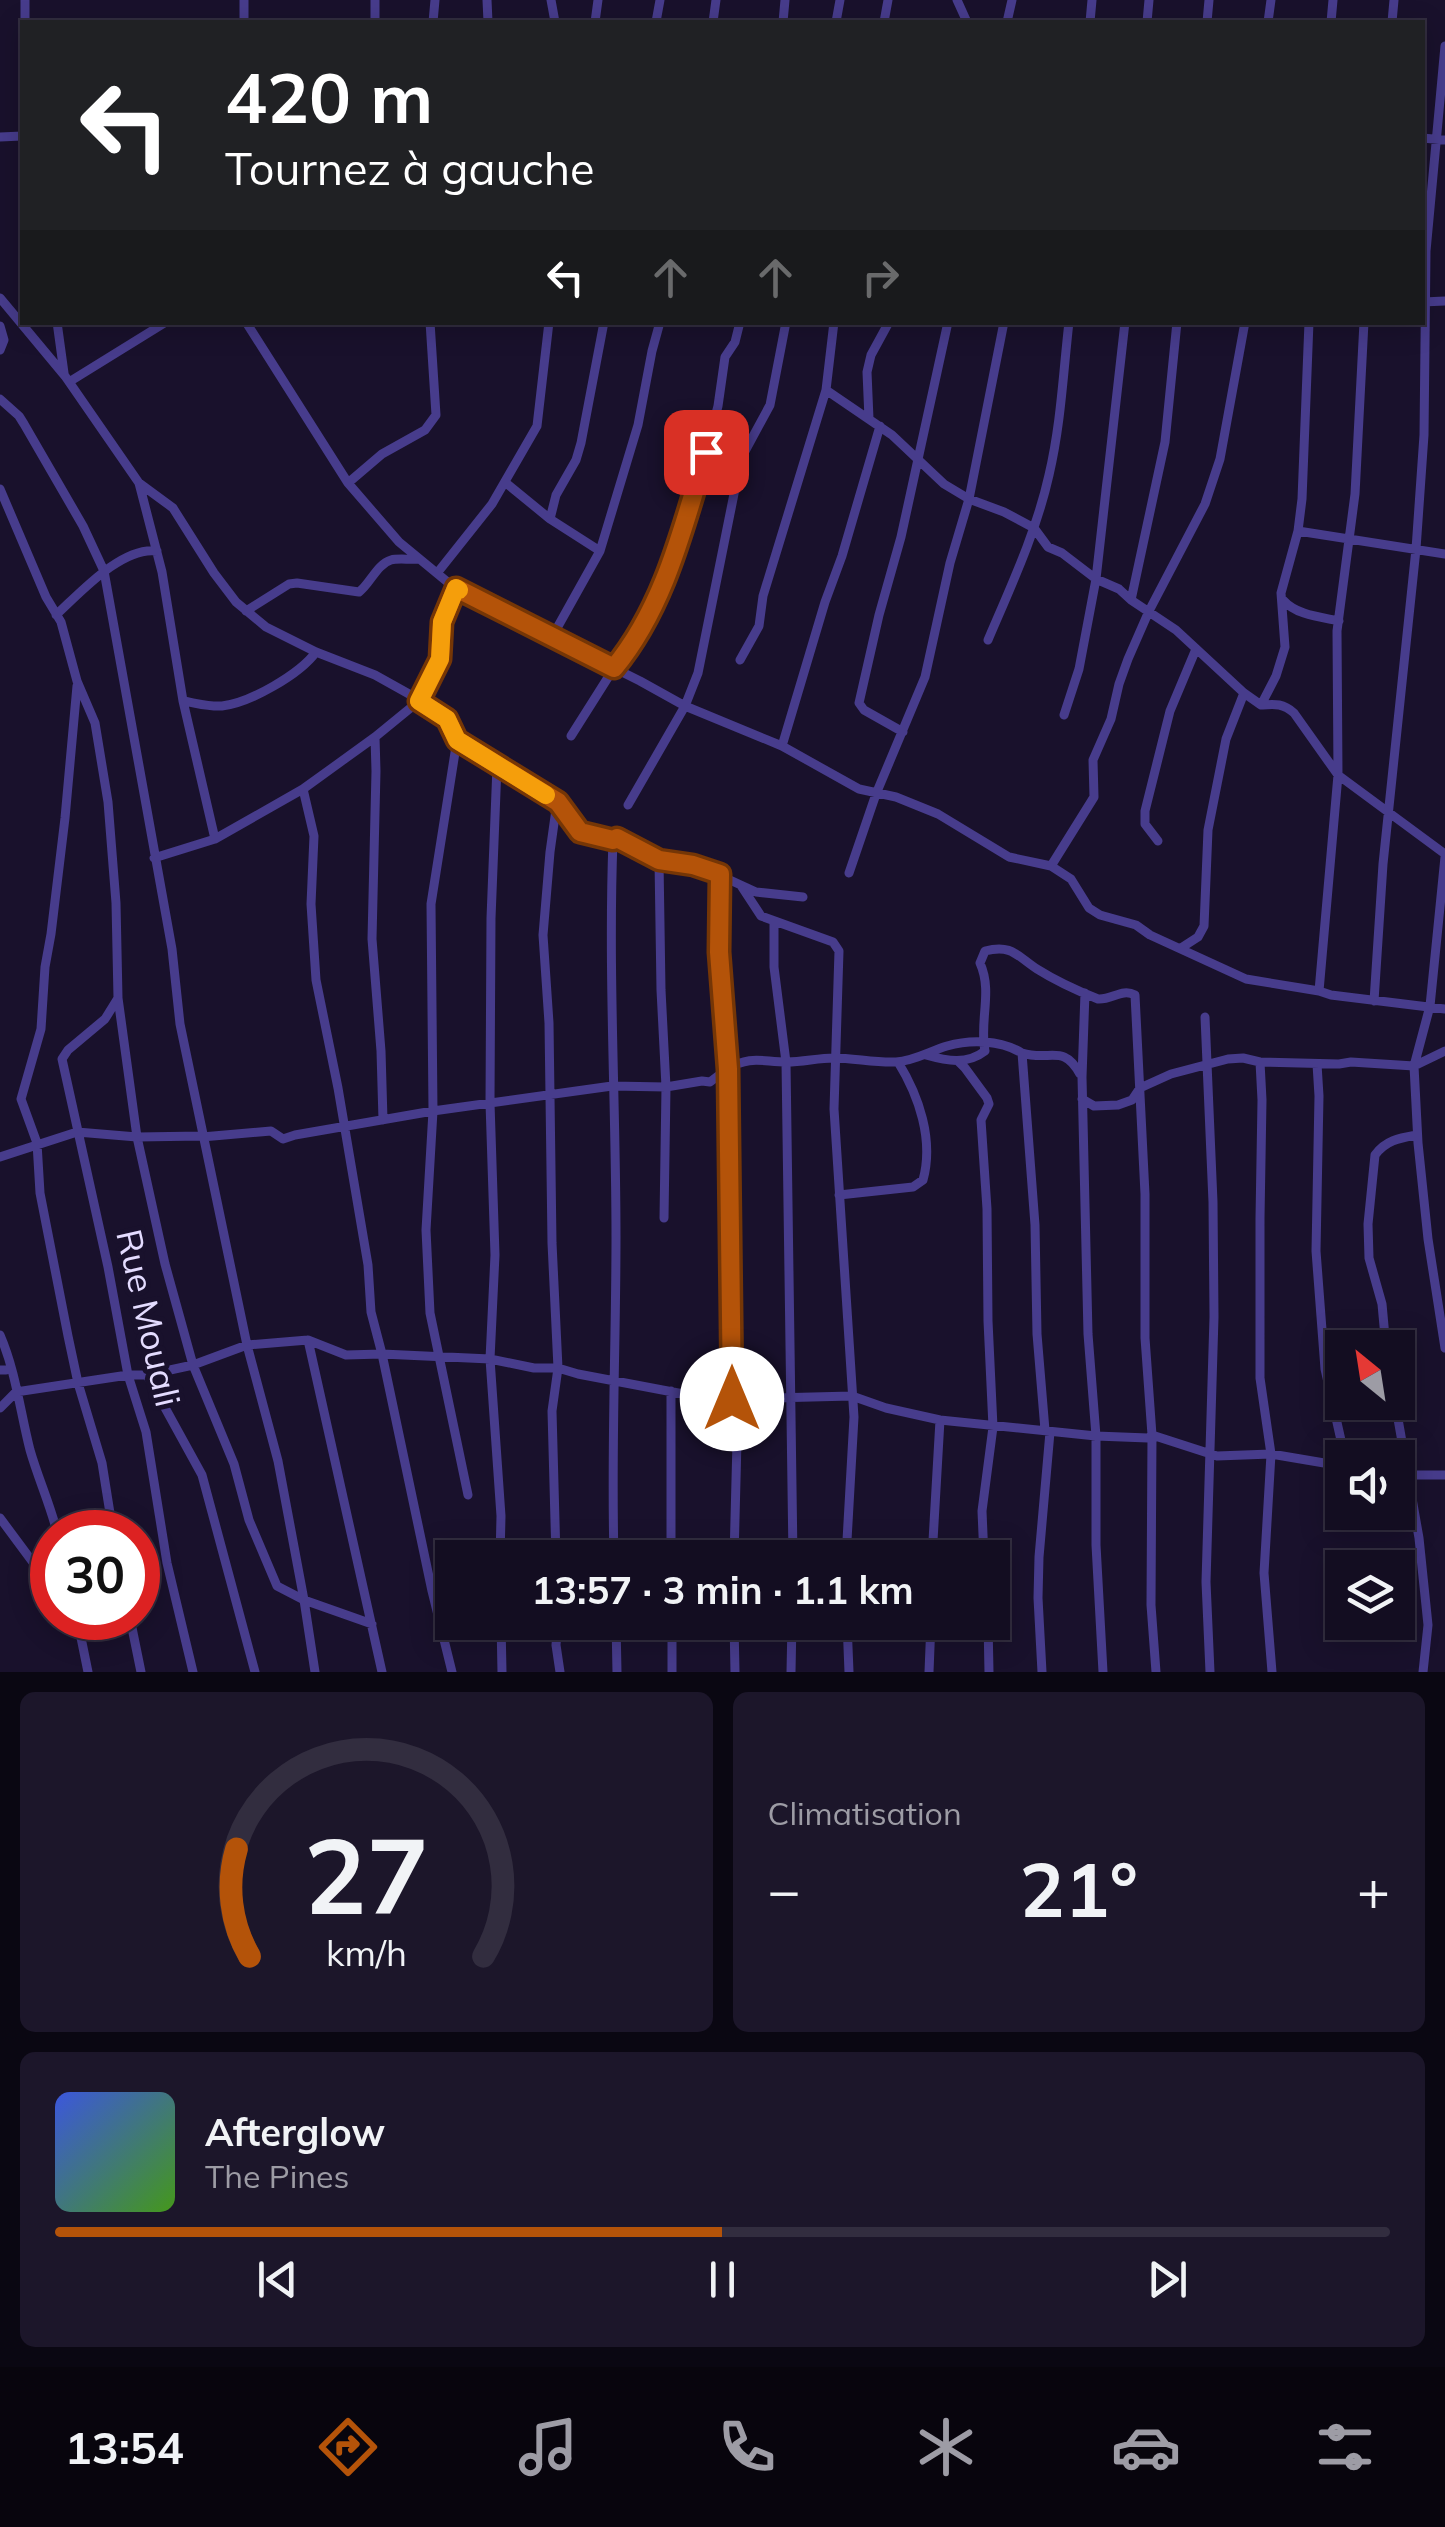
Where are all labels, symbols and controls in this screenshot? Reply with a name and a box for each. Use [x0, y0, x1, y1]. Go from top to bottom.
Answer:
text: 420 m [225, 53, 433, 141]
icon: left [60, 60, 190, 190]
text: Tournez à gauche [225, 140, 595, 196]
icon: left [538, 250, 593, 305]
icon: ahead [643, 250, 698, 305]
icon: ahead [748, 250, 803, 305]
icon: right [853, 250, 908, 305]
pin [664, 410, 749, 495]
icon: arrive [679, 425, 734, 480]
street label: Rue Mouali [107, 1225, 191, 1411]
north arrow [1325, 1330, 1415, 1420]
map controls [1325, 1330, 1415, 1640]
position arrow [680, 1347, 784, 1451]
button: sound [1325, 1440, 1415, 1530]
speed limit sign: 30 [30, 1510, 160, 1640]
button: layers [1325, 1550, 1415, 1640]
text: 13:57 · 3 min · 1.1 km [531, 1566, 914, 1614]
text: Climatisation [768, 1793, 962, 1833]
text: 27 [304, 1809, 429, 1940]
text: 21° [1020, 1842, 1138, 1936]
text: − [768, 1855, 801, 1924]
text: + [1357, 1855, 1390, 1924]
text: km/h [326, 1930, 407, 1975]
text: Afterglow [205, 2108, 385, 2156]
text: The Pines [205, 2156, 349, 2196]
icon: previous [250, 2252, 305, 2307]
icon: pause [695, 2252, 750, 2307]
icon: next [1140, 2252, 1195, 2307]
icon: directions [313, 2412, 383, 2482]
icon: music [513, 2412, 583, 2482]
icon: phone [712, 2412, 782, 2482]
icon: climate [911, 2412, 981, 2482]
icon: car [1111, 2412, 1181, 2482]
icon: filters [1310, 2412, 1380, 2482]
text: 13:54 [65, 2419, 184, 2475]

